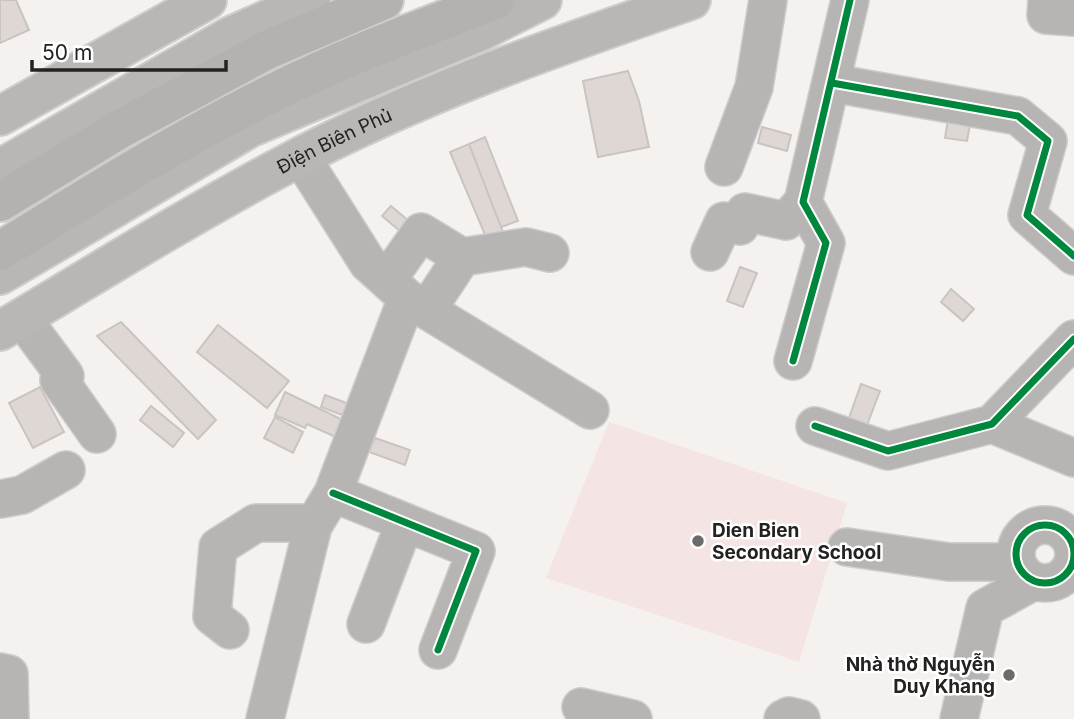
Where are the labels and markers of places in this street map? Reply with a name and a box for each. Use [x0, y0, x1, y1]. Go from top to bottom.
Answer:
place label: Dien Bien Secondary School [712, 519, 881, 564]
marker: Dien Bien Secondary School [690, 533, 706, 549]
place label: Nhà thờ Nguyễn Duy Khang [846, 653, 995, 698]
marker: Nhà thờ Nguyễn Duy Khang [1001, 667, 1017, 683]

